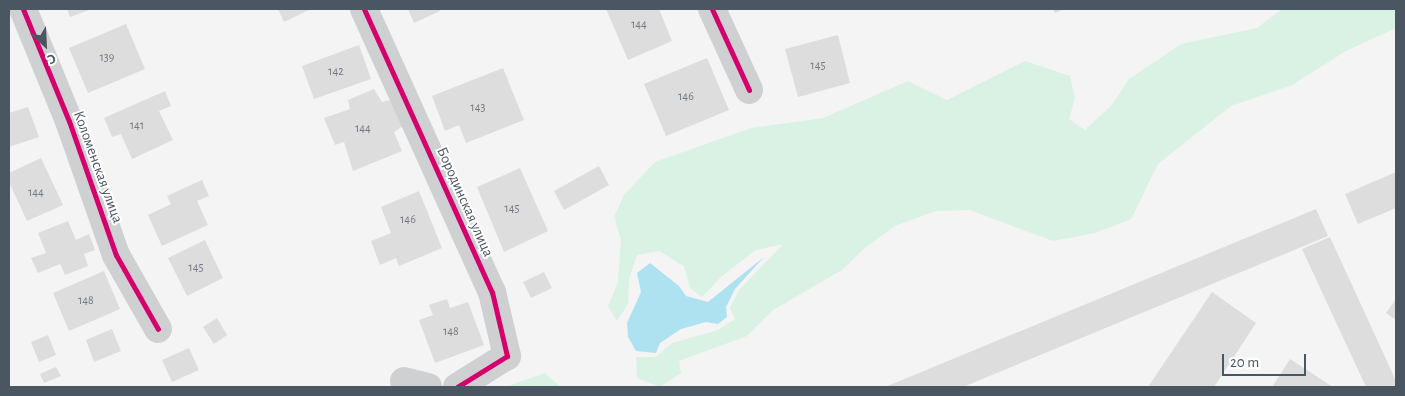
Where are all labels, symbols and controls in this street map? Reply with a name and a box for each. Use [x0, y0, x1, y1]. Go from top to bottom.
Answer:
house number: 144 [631, 18, 647, 32]
north arrow [20, 20, 70, 70]
text: С [45, 51, 58, 67]
house number: 139 [100, 51, 114, 65]
house number: 145 [811, 59, 825, 73]
house number: 142 [328, 65, 344, 79]
house number: 146 [678, 90, 694, 104]
house number: 143 [471, 101, 485, 115]
street label: Коломенская улица [69, 108, 127, 226]
house number: 141 [130, 119, 144, 133]
house number: 144 [355, 122, 371, 136]
street label: Бородинская улица [433, 144, 497, 260]
house number: 144 [28, 186, 44, 200]
house number: 145 [505, 202, 519, 216]
house number: 146 [400, 213, 416, 227]
house number: 145 [189, 261, 203, 275]
house number: 148 [78, 294, 94, 308]
house number: 148 [443, 325, 459, 339]
scale bar [1225, 344, 1309, 376]
text: 20 m [1230, 355, 1259, 370]

